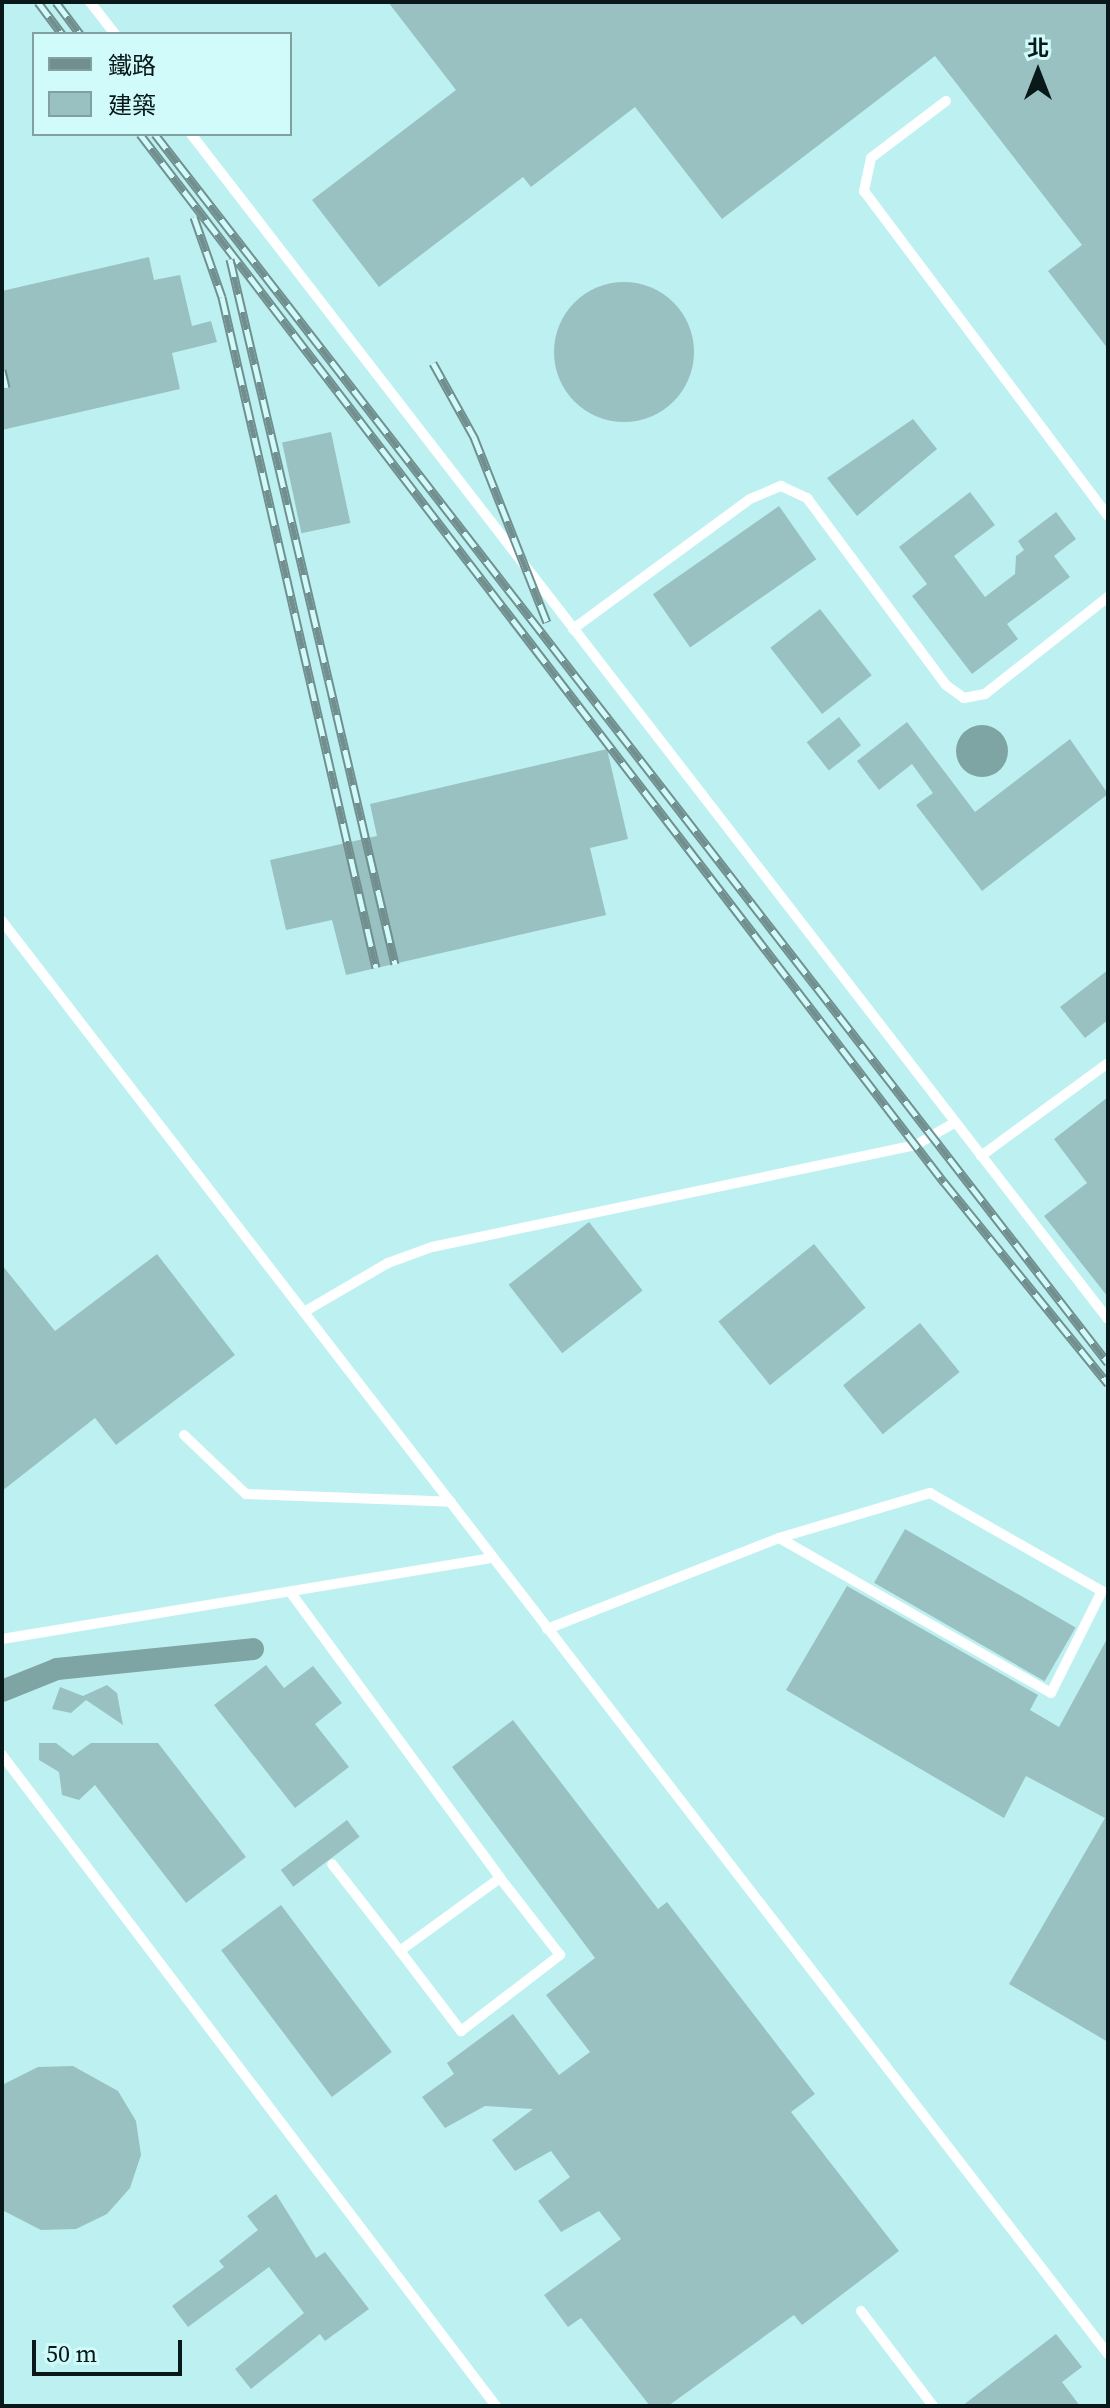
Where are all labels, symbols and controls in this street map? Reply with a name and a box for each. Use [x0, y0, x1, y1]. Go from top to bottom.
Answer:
legend [32, 32, 292, 136]
north arrow [998, 32, 1078, 112]
text: 北 [1027, 33, 1049, 63]
text: 鐵路 [108, 49, 156, 82]
text: 建築 [108, 89, 156, 122]
scale bar [36, 2324, 186, 2374]
text: 50 m [46, 2337, 97, 2370]

